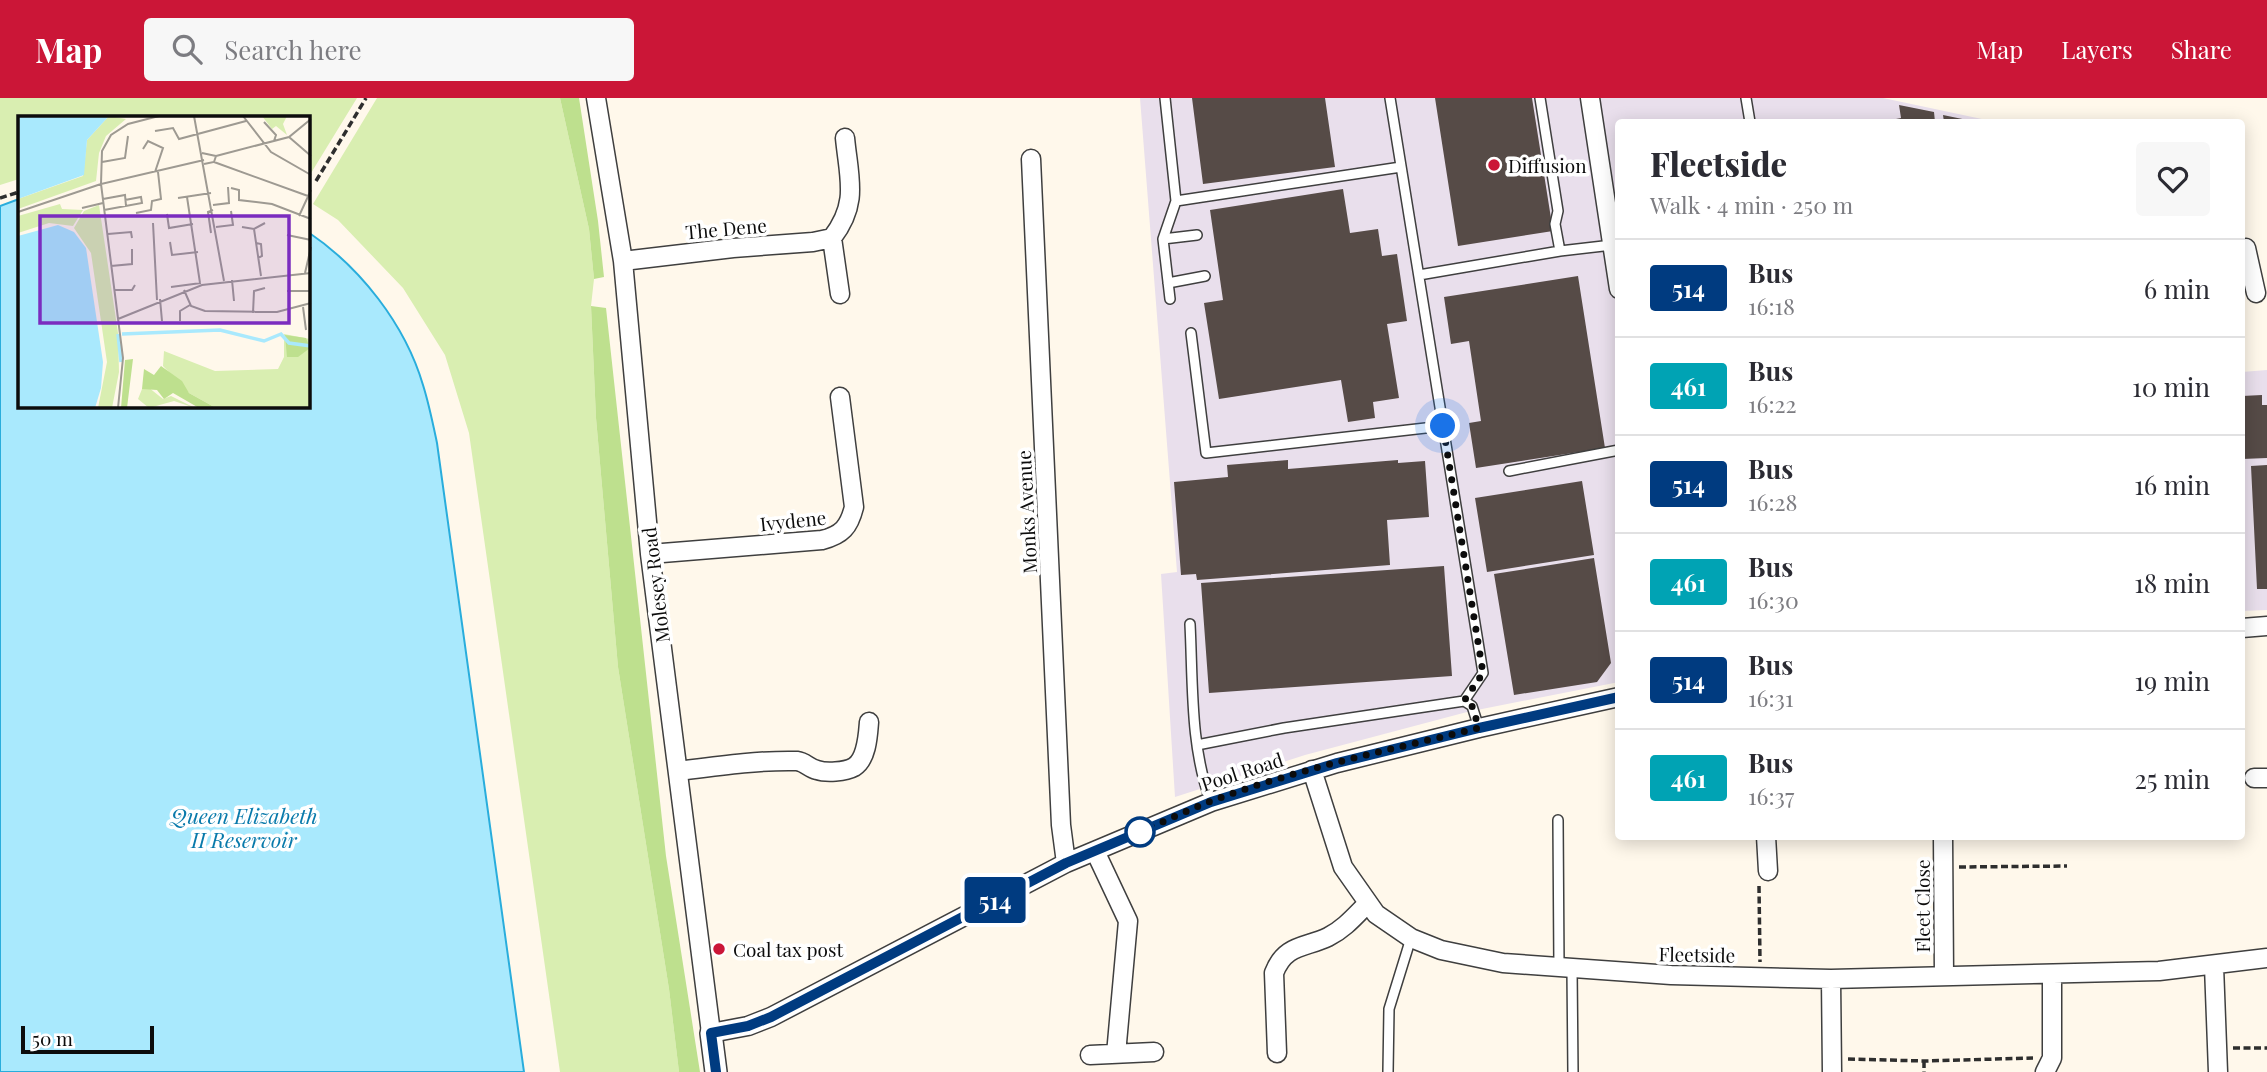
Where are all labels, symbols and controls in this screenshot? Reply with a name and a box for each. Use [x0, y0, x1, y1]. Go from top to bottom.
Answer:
search box [144, 18, 634, 81]
text: Map [35, 27, 102, 71]
icon: search [168, 30, 206, 68]
text: Search here [224, 32, 362, 67]
text: Map [1977, 33, 2023, 65]
text: Layers [2061, 33, 2133, 65]
text: Share [2171, 33, 2232, 65]
inset map [18, 116, 310, 408]
text: Fleetside [1650, 141, 1787, 185]
button: heart [2136, 142, 2210, 216]
place label: Diffusion [1508, 152, 1587, 178]
marker: Diffusion [1486, 157, 1502, 173]
text: Walk · 4 min · 250 m [1650, 189, 1853, 220]
street label: The Dene [684, 211, 768, 245]
text: Bus [1748, 255, 1793, 290]
text: 6 min [2144, 271, 2210, 306]
text: 514 [1672, 272, 1705, 304]
text: 16:18 [1748, 290, 1795, 321]
text: Bus [1748, 353, 1793, 388]
text: 10 min [2132, 369, 2210, 404]
text: 461 [1671, 370, 1706, 402]
text: 16:22 [1748, 388, 1797, 419]
your location [1425, 408, 1460, 443]
street label: Monks Avenue [1010, 450, 1042, 574]
text: Bus [1748, 451, 1793, 486]
text: 16 min [2134, 467, 2210, 502]
text: 514 [1672, 468, 1705, 500]
text: 16:28 [1748, 486, 1798, 517]
street label: Ivydene [759, 504, 827, 536]
street label: Molesey Road [635, 526, 675, 644]
text: Bus [1748, 549, 1793, 584]
text: 18 min [2134, 565, 2210, 600]
text: 461 [1671, 566, 1706, 598]
text: 16:30 [1748, 584, 1799, 615]
text: Bus [1748, 647, 1793, 682]
text: 19 min [2134, 663, 2210, 698]
text: 514 [1672, 664, 1705, 696]
text: 16:31 [1748, 682, 1793, 713]
text: Bus [1748, 745, 1793, 780]
street label: Pool Road [1198, 746, 1286, 796]
text: 25 min [2134, 761, 2210, 796]
text: 461 [1671, 762, 1706, 794]
text: 16:37 [1748, 780, 1794, 811]
water label: Queen Elizabeth II Reservoir [169, 801, 318, 853]
unlabelled marker [1125, 817, 1155, 847]
street label: Fleet Close [1909, 859, 1935, 953]
line badge: 514 [955, 877, 1035, 923]
text: 514 [979, 884, 1011, 916]
place label: Coal tax post [733, 936, 843, 962]
street label: Fleetside [1658, 940, 1736, 968]
marker: Coal tax post [711, 941, 727, 957]
scale bar [21, 1023, 154, 1055]
text: 50 m [32, 1025, 73, 1051]

